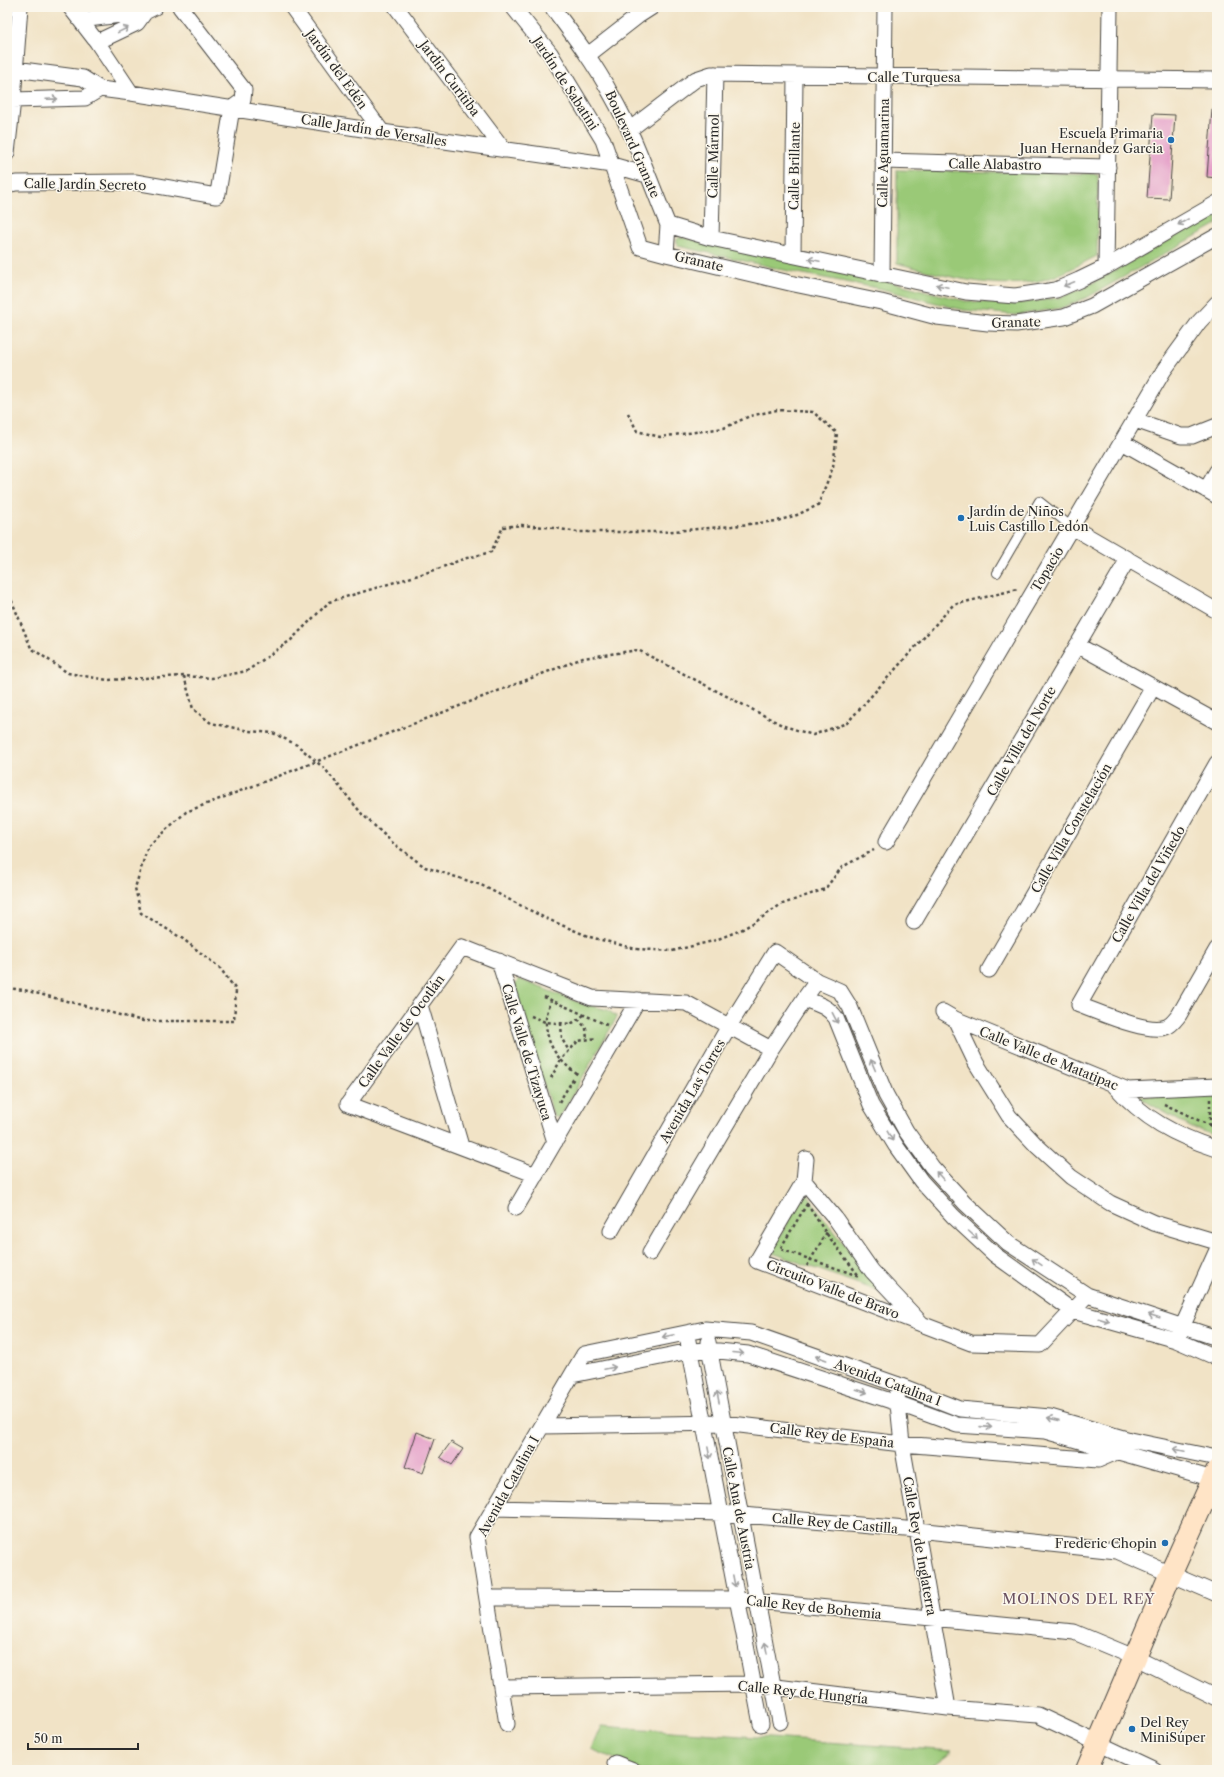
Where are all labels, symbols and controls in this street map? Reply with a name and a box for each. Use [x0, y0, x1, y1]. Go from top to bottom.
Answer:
street label: Jardín del Edén [301, 24, 371, 112]
one-way arrow [117, 26, 129, 33]
street label: Jardín de Sabatini [529, 31, 602, 133]
street label: Jardín Curitiba [415, 35, 484, 119]
street label: Calle Turquesa [867, 69, 961, 85]
street label: Boulevard Granate [602, 88, 664, 200]
one-way arrow [45, 95, 58, 103]
street label: Calle Aguamarina [874, 98, 892, 208]
street label: Calle Jardín de Versalles [300, 111, 449, 150]
street label: Calle Mármol [704, 113, 722, 198]
street label: Calle Brillante [785, 122, 803, 210]
place label: Escuela Primaria Juan Hernandez Garcia [1018, 125, 1163, 156]
marker: Escuela Primaria Juan Hernandez Garcia [1166, 135, 1176, 145]
street label: Calle Alabastro [948, 155, 1042, 173]
street label: Calle Jardín Secreto [24, 175, 146, 193]
one-way arrow [1178, 218, 1189, 226]
street label: Granate [673, 248, 725, 274]
one-way arrow [808, 255, 821, 263]
one-way arrow [1064, 281, 1076, 289]
one-way arrow [935, 282, 948, 290]
street label: Granate [991, 313, 1041, 331]
place label: Jardín de Niños Luis Castillo Ledón [967, 503, 1089, 534]
marker: Jardín de Niños Luis Castillo Ledón [956, 513, 966, 523]
street label: Topacio [1027, 543, 1067, 595]
street label: Calle Villa del Norte [983, 683, 1059, 799]
street label: Calle Villa Constelación [1027, 760, 1115, 896]
street label: Calle Villa del Viñedo [1108, 823, 1188, 945]
street label: Calle Valle de Ocotlán [355, 971, 447, 1091]
street label: Calle Valle de Tizayuca [499, 982, 556, 1123]
one-way arrow [832, 1012, 840, 1024]
street label: Calle Valle de Matatipac [977, 1023, 1121, 1093]
street label: Avenida Las Torres [655, 1036, 728, 1147]
one-way arrow [869, 1060, 877, 1072]
one-way arrow [886, 1130, 894, 1142]
one-way arrow [936, 1171, 945, 1181]
one-way arrow [968, 1230, 978, 1240]
street label: Circuito Valle de Bravo [764, 1256, 902, 1322]
one-way arrow [1032, 1258, 1043, 1266]
one-way arrow [1147, 1312, 1160, 1319]
one-way arrow [1098, 1317, 1111, 1324]
one-way arrow [661, 1333, 674, 1341]
one-way arrow [731, 1349, 744, 1357]
one-way arrow [815, 1353, 827, 1361]
street label: Avenida Catalina I [832, 1355, 944, 1409]
one-way arrow [603, 1363, 616, 1371]
one-way arrow [856, 1388, 869, 1395]
one-way arrow [714, 1391, 722, 1404]
one-way arrow [1047, 1414, 1060, 1422]
street label: Calle Rey de España [769, 1419, 895, 1451]
one-way arrow [979, 1424, 992, 1431]
street label: Avenida Catalina I [473, 1433, 542, 1540]
street label: Calle Ana de Austria [719, 1445, 759, 1571]
one-way arrow [706, 1446, 714, 1459]
one-way arrow [1173, 1446, 1186, 1454]
street label: Calle Rey de Inglaterra [900, 1475, 940, 1617]
street label: Calle Rey de Castilla [771, 1510, 899, 1536]
place label: Frederic Chopin [1055, 1535, 1157, 1551]
marker: Frederic Chopin [1160, 1538, 1170, 1548]
one-way arrow [730, 1574, 738, 1587]
district label: MOLINOS DEL REY [1002, 1590, 1156, 1608]
street label: Calle Rey de Bohemia [745, 1592, 883, 1622]
one-way arrow [761, 1642, 769, 1655]
street label: Calle Rey de Hungría [737, 1677, 869, 1707]
place label: Del Rey MiniSúper [1140, 1714, 1206, 1745]
marker: Del Rey MiniSúper [1127, 1724, 1137, 1734]
scale bar [28, 1725, 138, 1751]
text: 50 m [34, 1731, 63, 1746]

